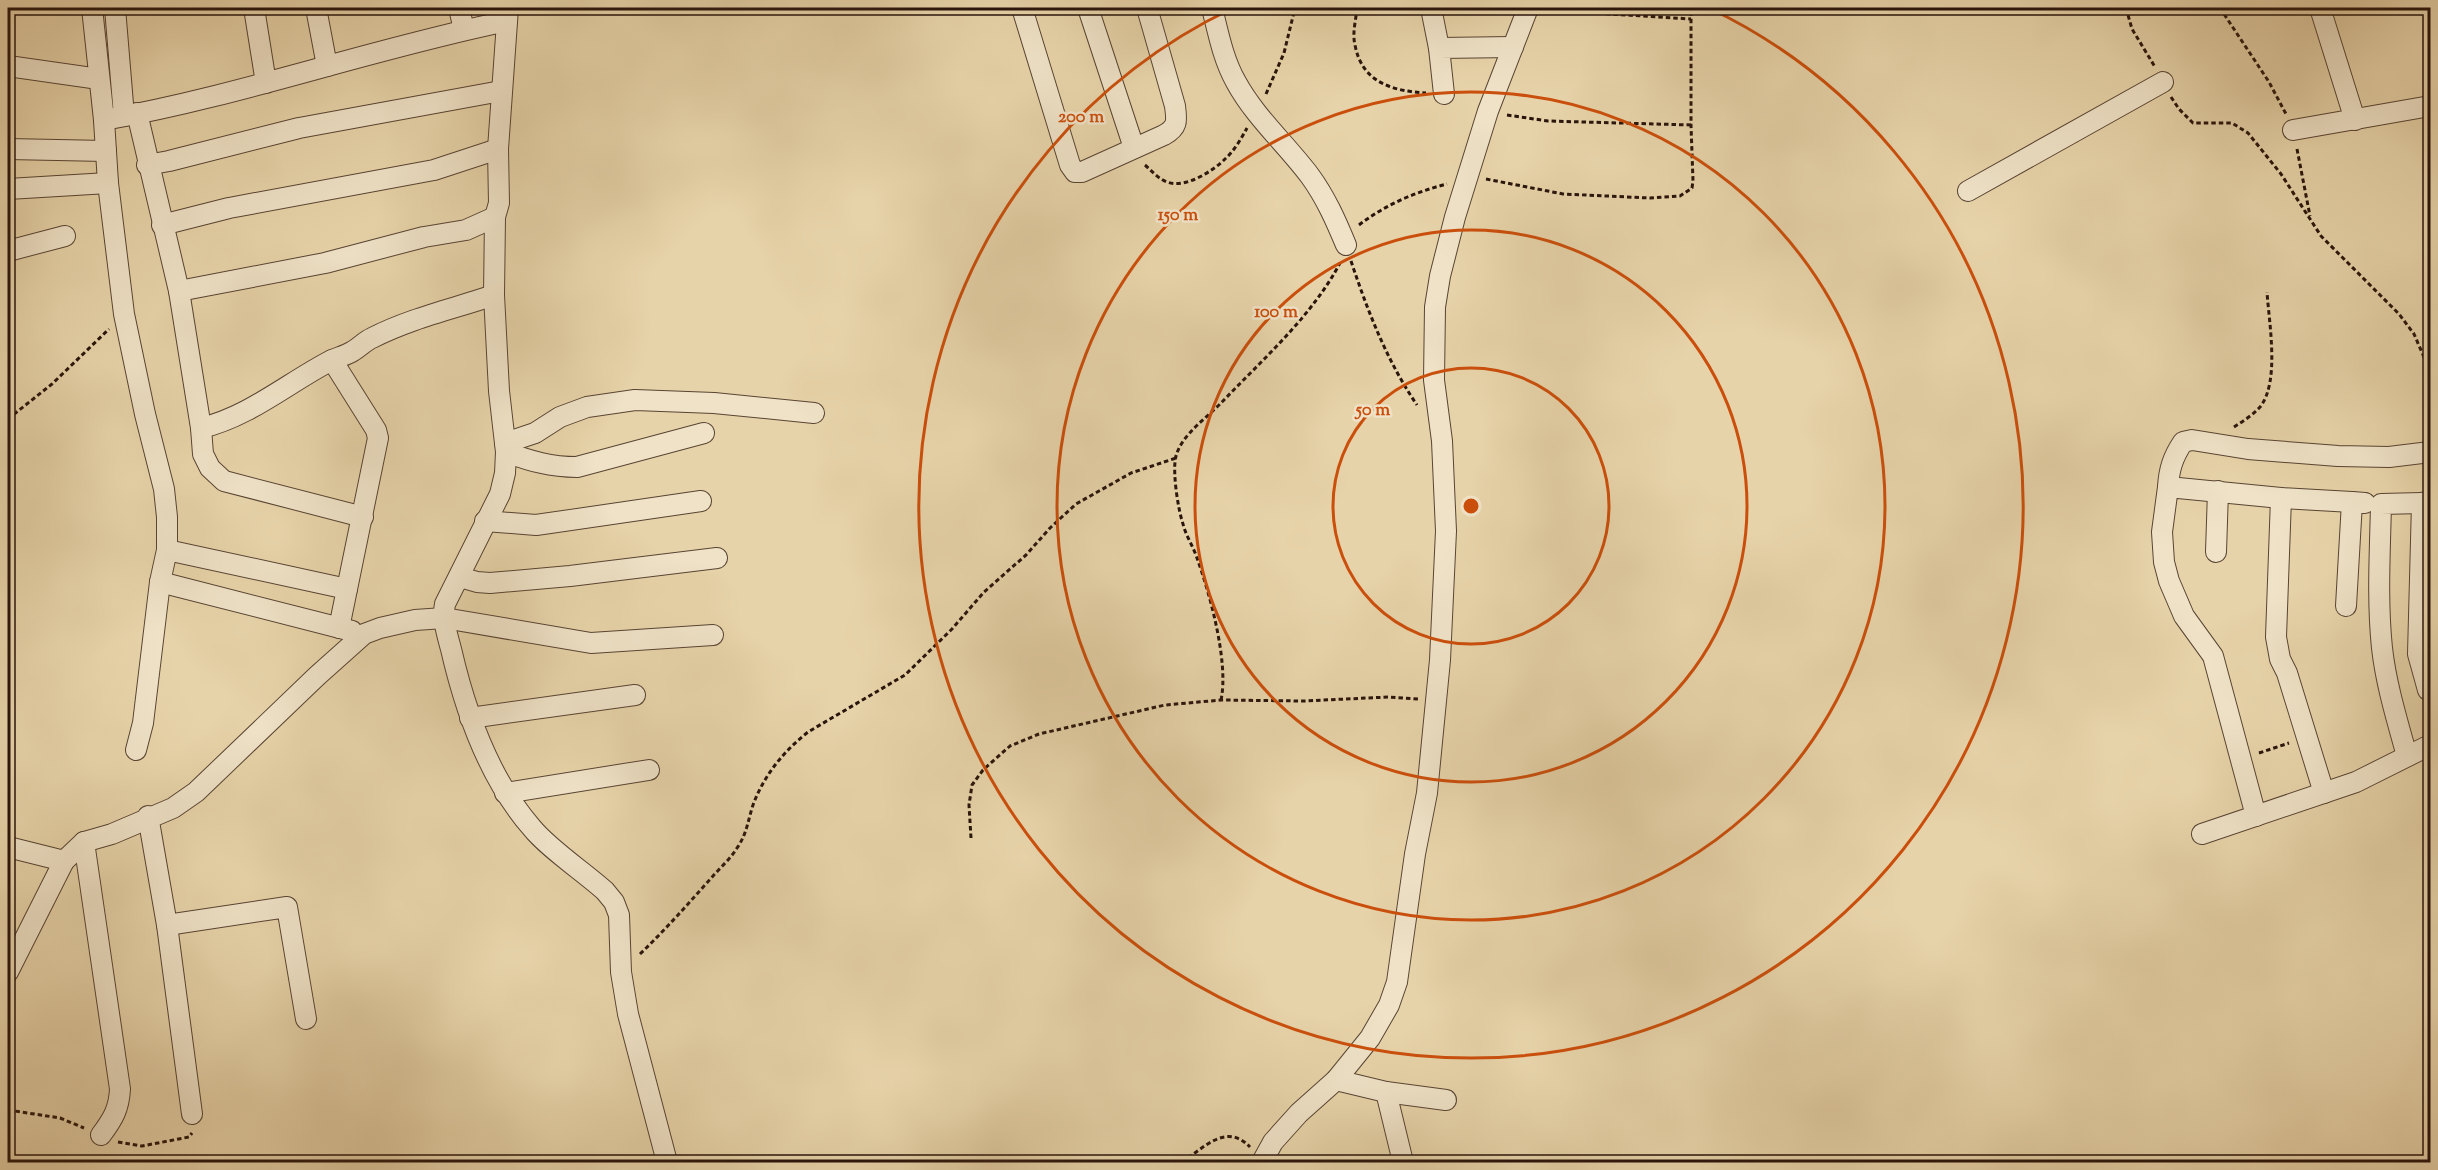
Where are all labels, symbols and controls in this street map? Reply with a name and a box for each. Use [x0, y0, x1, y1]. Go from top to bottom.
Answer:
text: 200 m [1058, 105, 1104, 131]
text: 150 m [1158, 203, 1198, 229]
text: 100 m [1254, 300, 1298, 326]
text: 50 m [1354, 398, 1390, 424]
centre of rings [1461, 496, 1481, 516]

